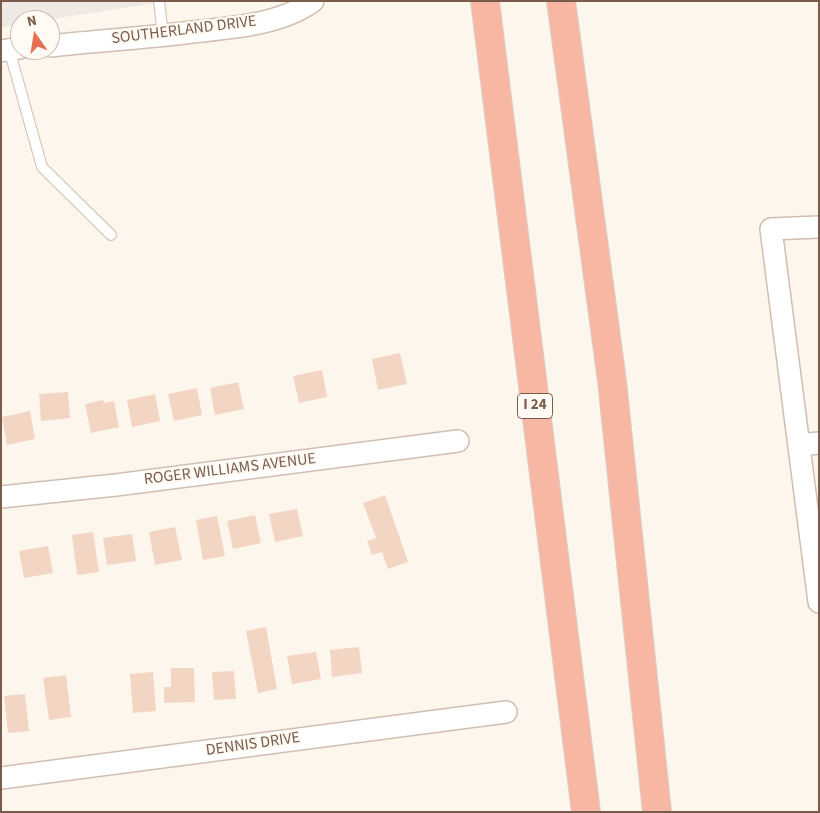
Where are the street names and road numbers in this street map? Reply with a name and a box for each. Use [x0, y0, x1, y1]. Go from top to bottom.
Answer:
street label: SOUTHERLAND DRIVE [110, 13, 258, 49]
road number: I 24 [518, 394, 552, 418]
street label: ROGER WILLIAMS AVENUE [143, 450, 317, 490]
street label: DENNIS DRIVE [205, 729, 301, 761]

